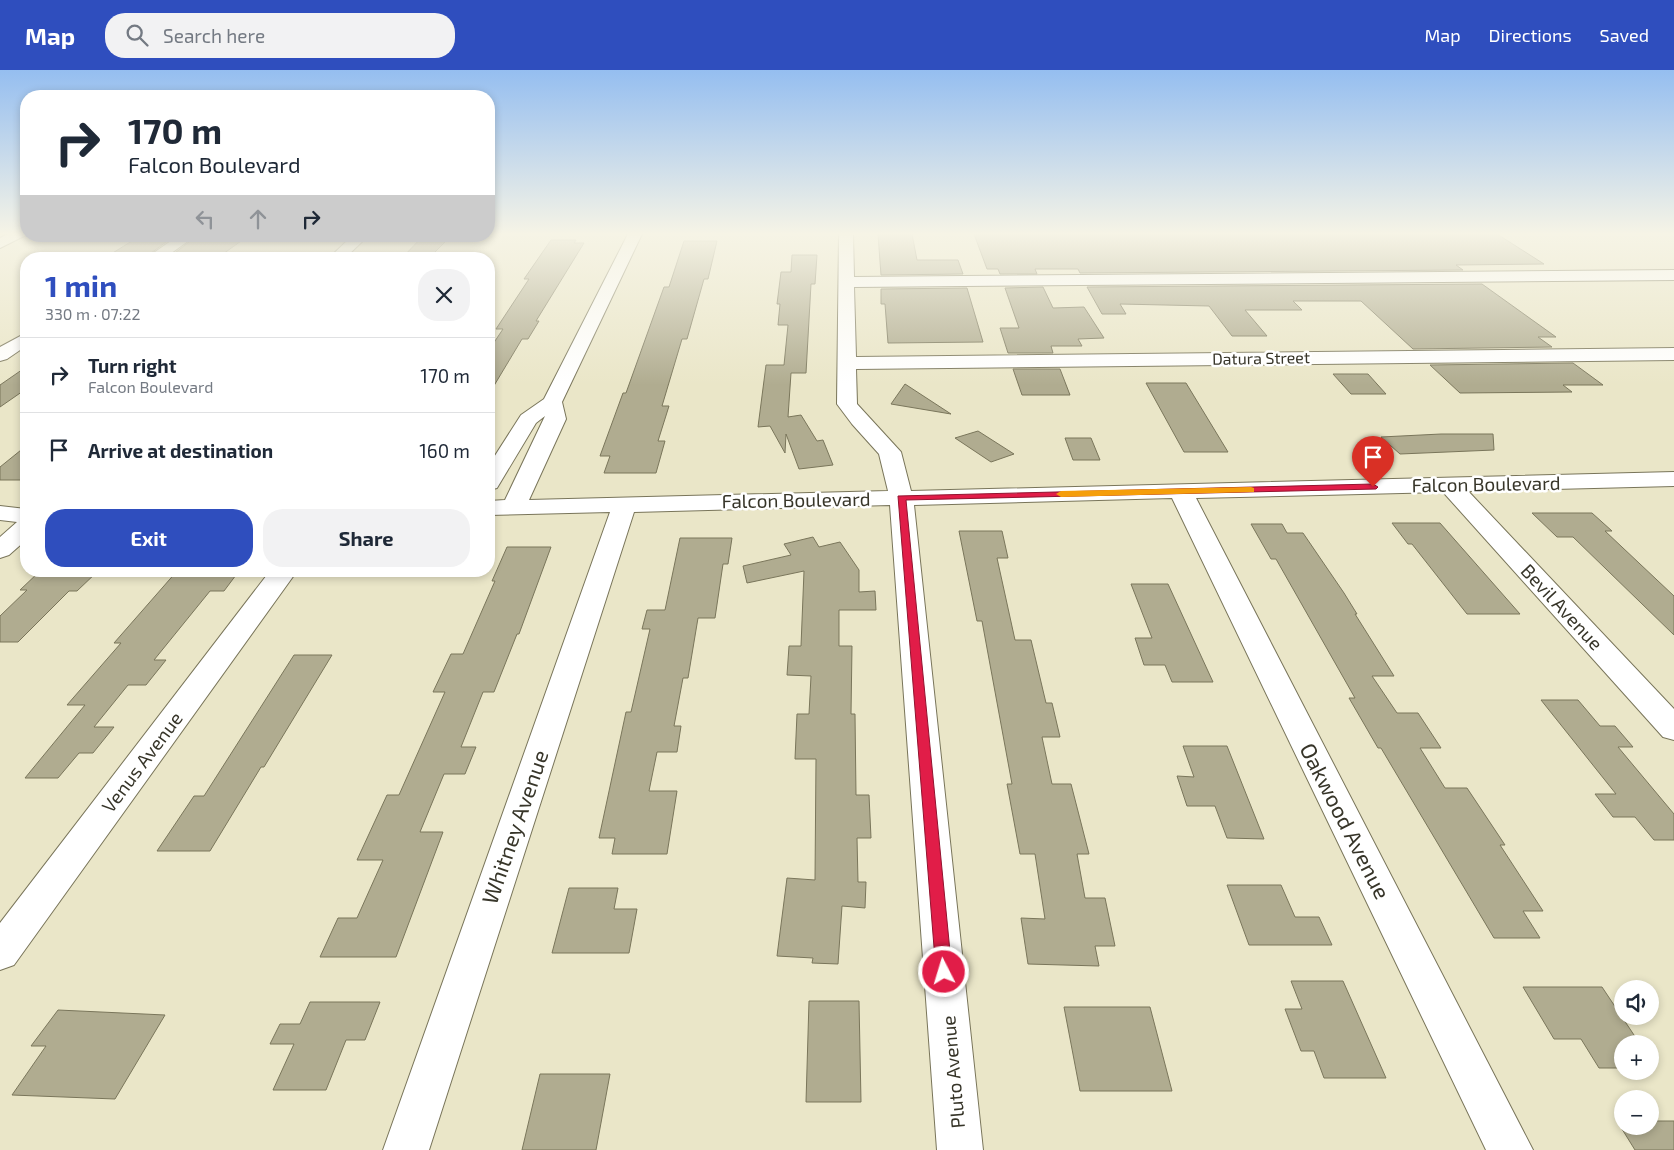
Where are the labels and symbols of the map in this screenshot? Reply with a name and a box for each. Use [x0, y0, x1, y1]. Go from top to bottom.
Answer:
street label: Datura Street [1212, 347, 1310, 368]
pin [1352, 436, 1394, 487]
street label: Falcon Boulevard [1411, 471, 1561, 496]
street label: Falcon Boulevard [721, 487, 871, 512]
street label: Bevil Avenue [1517, 559, 1608, 654]
street label: Venus Avenue [96, 707, 187, 817]
street label: Oakwood Avenue [1295, 738, 1396, 903]
street label: Whitney Avenue [476, 746, 553, 907]
position arrow [917, 945, 969, 997]
street label: Pluto Avenue [936, 1015, 969, 1129]

